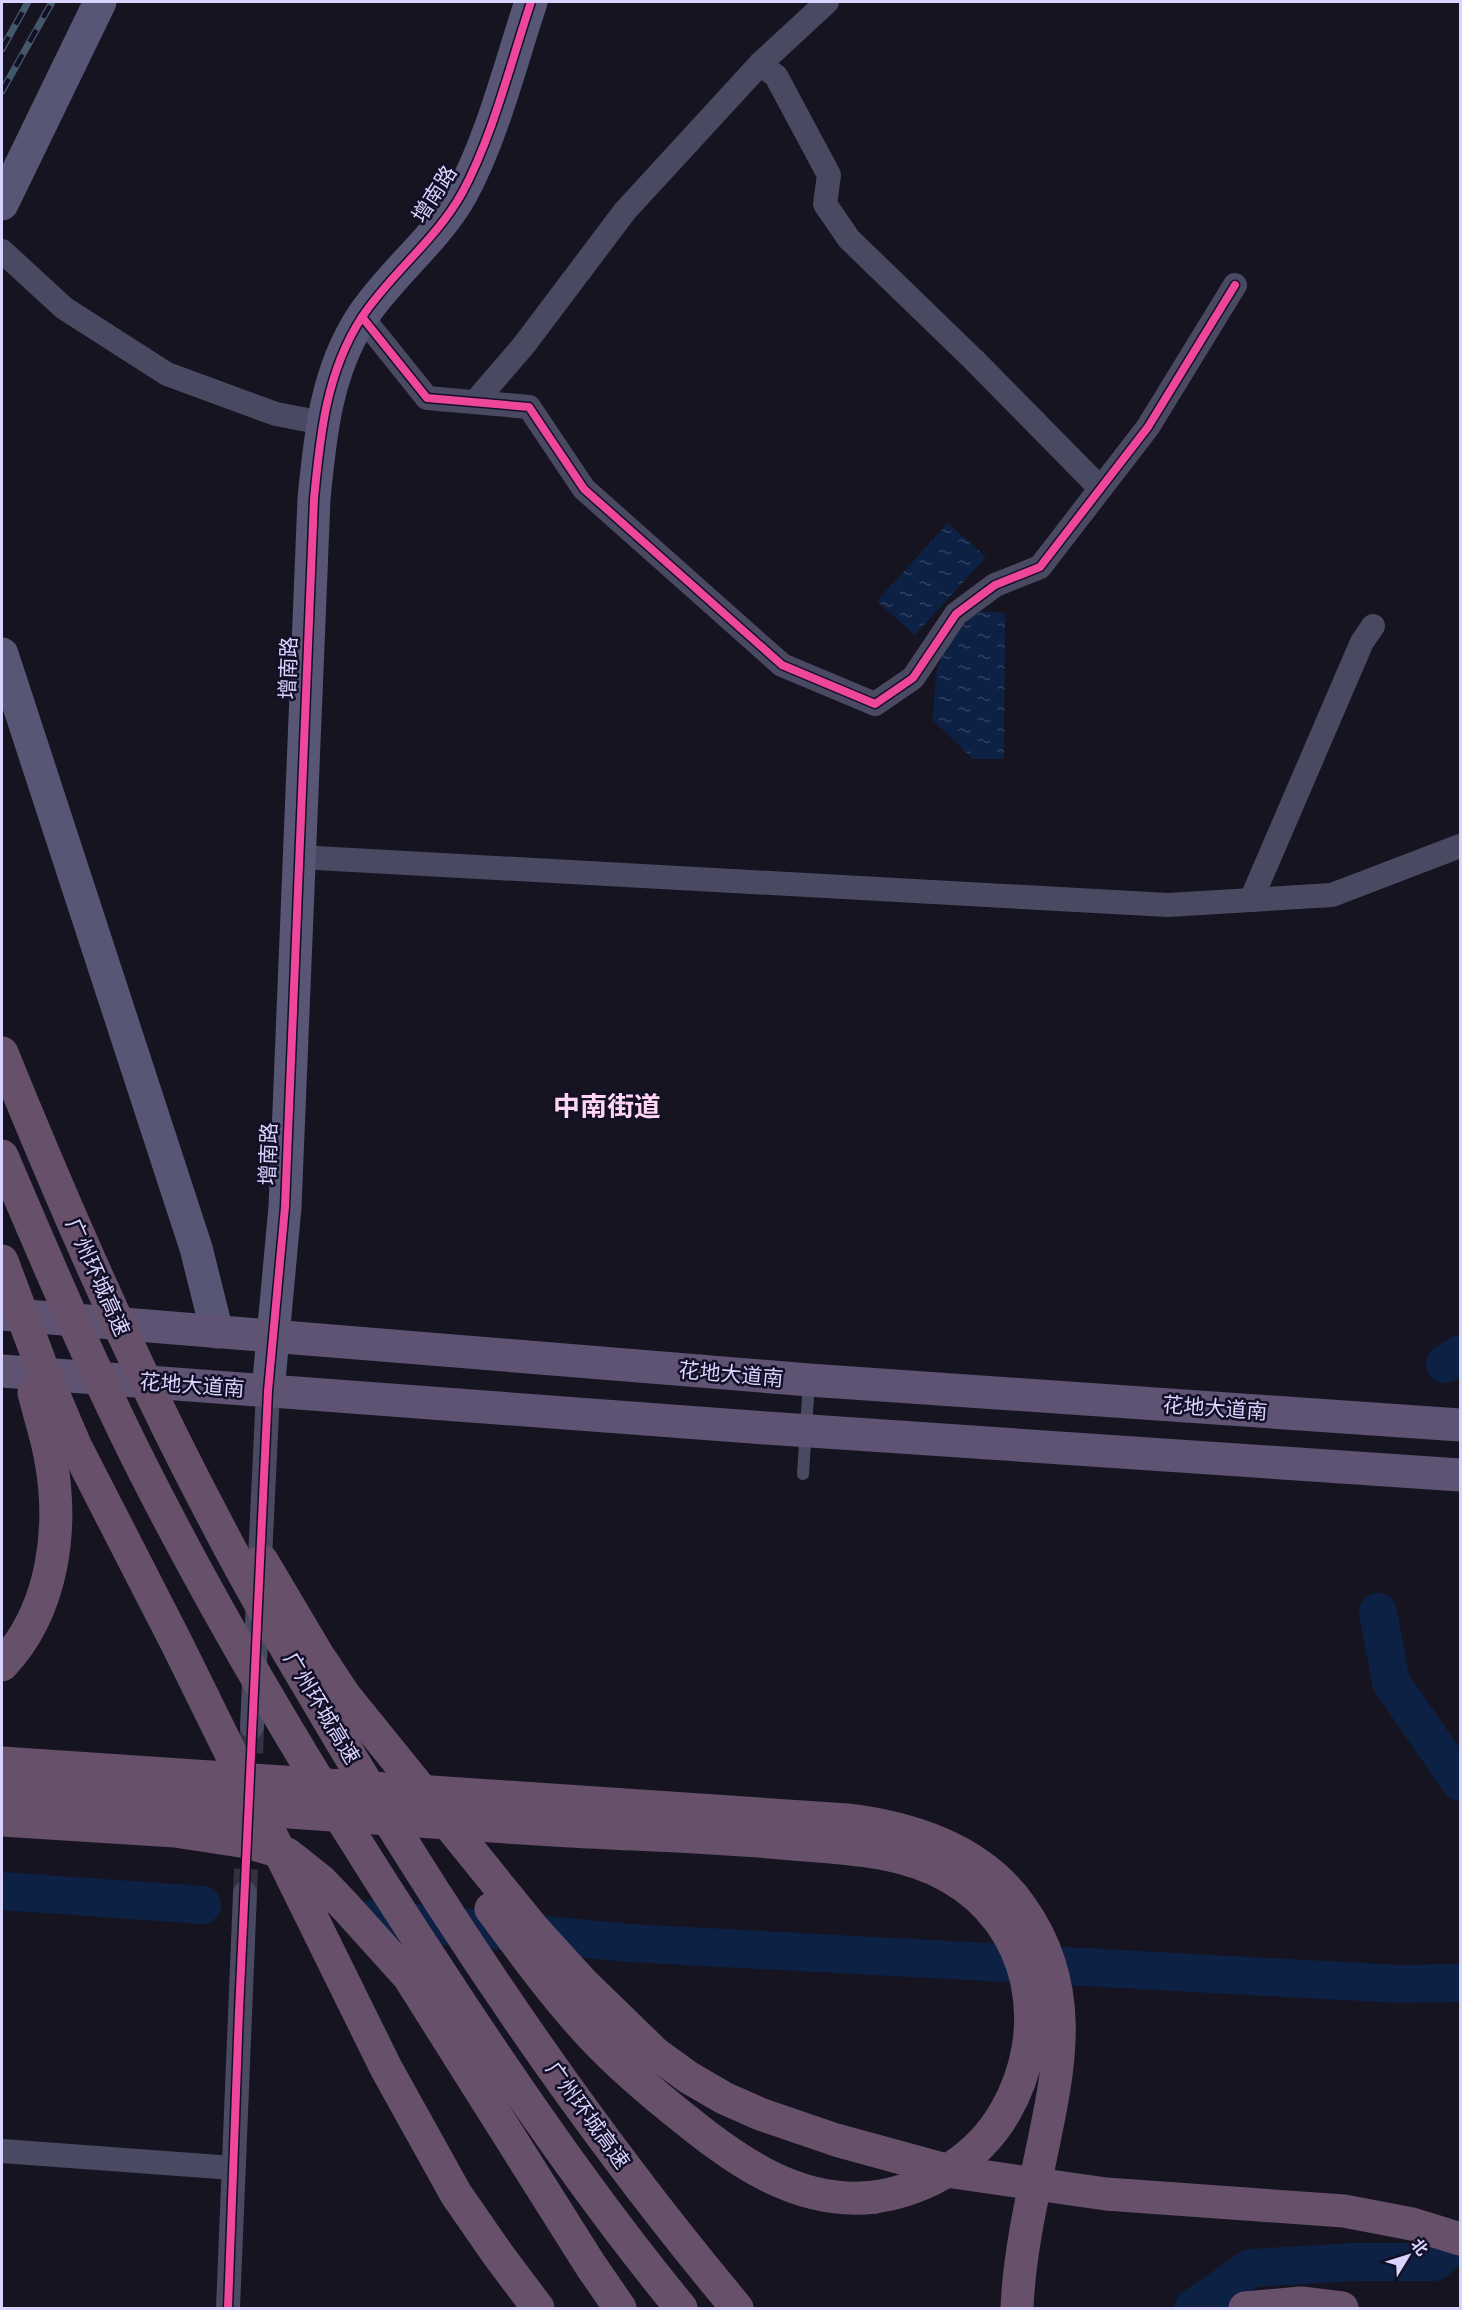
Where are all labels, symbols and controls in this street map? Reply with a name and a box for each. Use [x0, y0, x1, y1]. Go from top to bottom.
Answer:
street label: 增南路 [406, 160, 462, 228]
street label: 增南路 [273, 636, 303, 700]
district label: 中南街道 [553, 1089, 661, 1123]
street label: 增南路 [253, 1122, 283, 1186]
street label: 广州环城高速 [60, 1214, 136, 1340]
street label: 花地大道南 [678, 1356, 784, 1392]
street label: 花地大道南 [139, 1368, 245, 1402]
street label: 花地大道南 [1162, 1391, 1268, 1425]
street label: 广州环城高速 [278, 1647, 366, 1769]
street label: 广州环城高速 [540, 2056, 636, 2174]
north arrow [1378, 2226, 1438, 2286]
text: 北 [1407, 2234, 1433, 2259]

